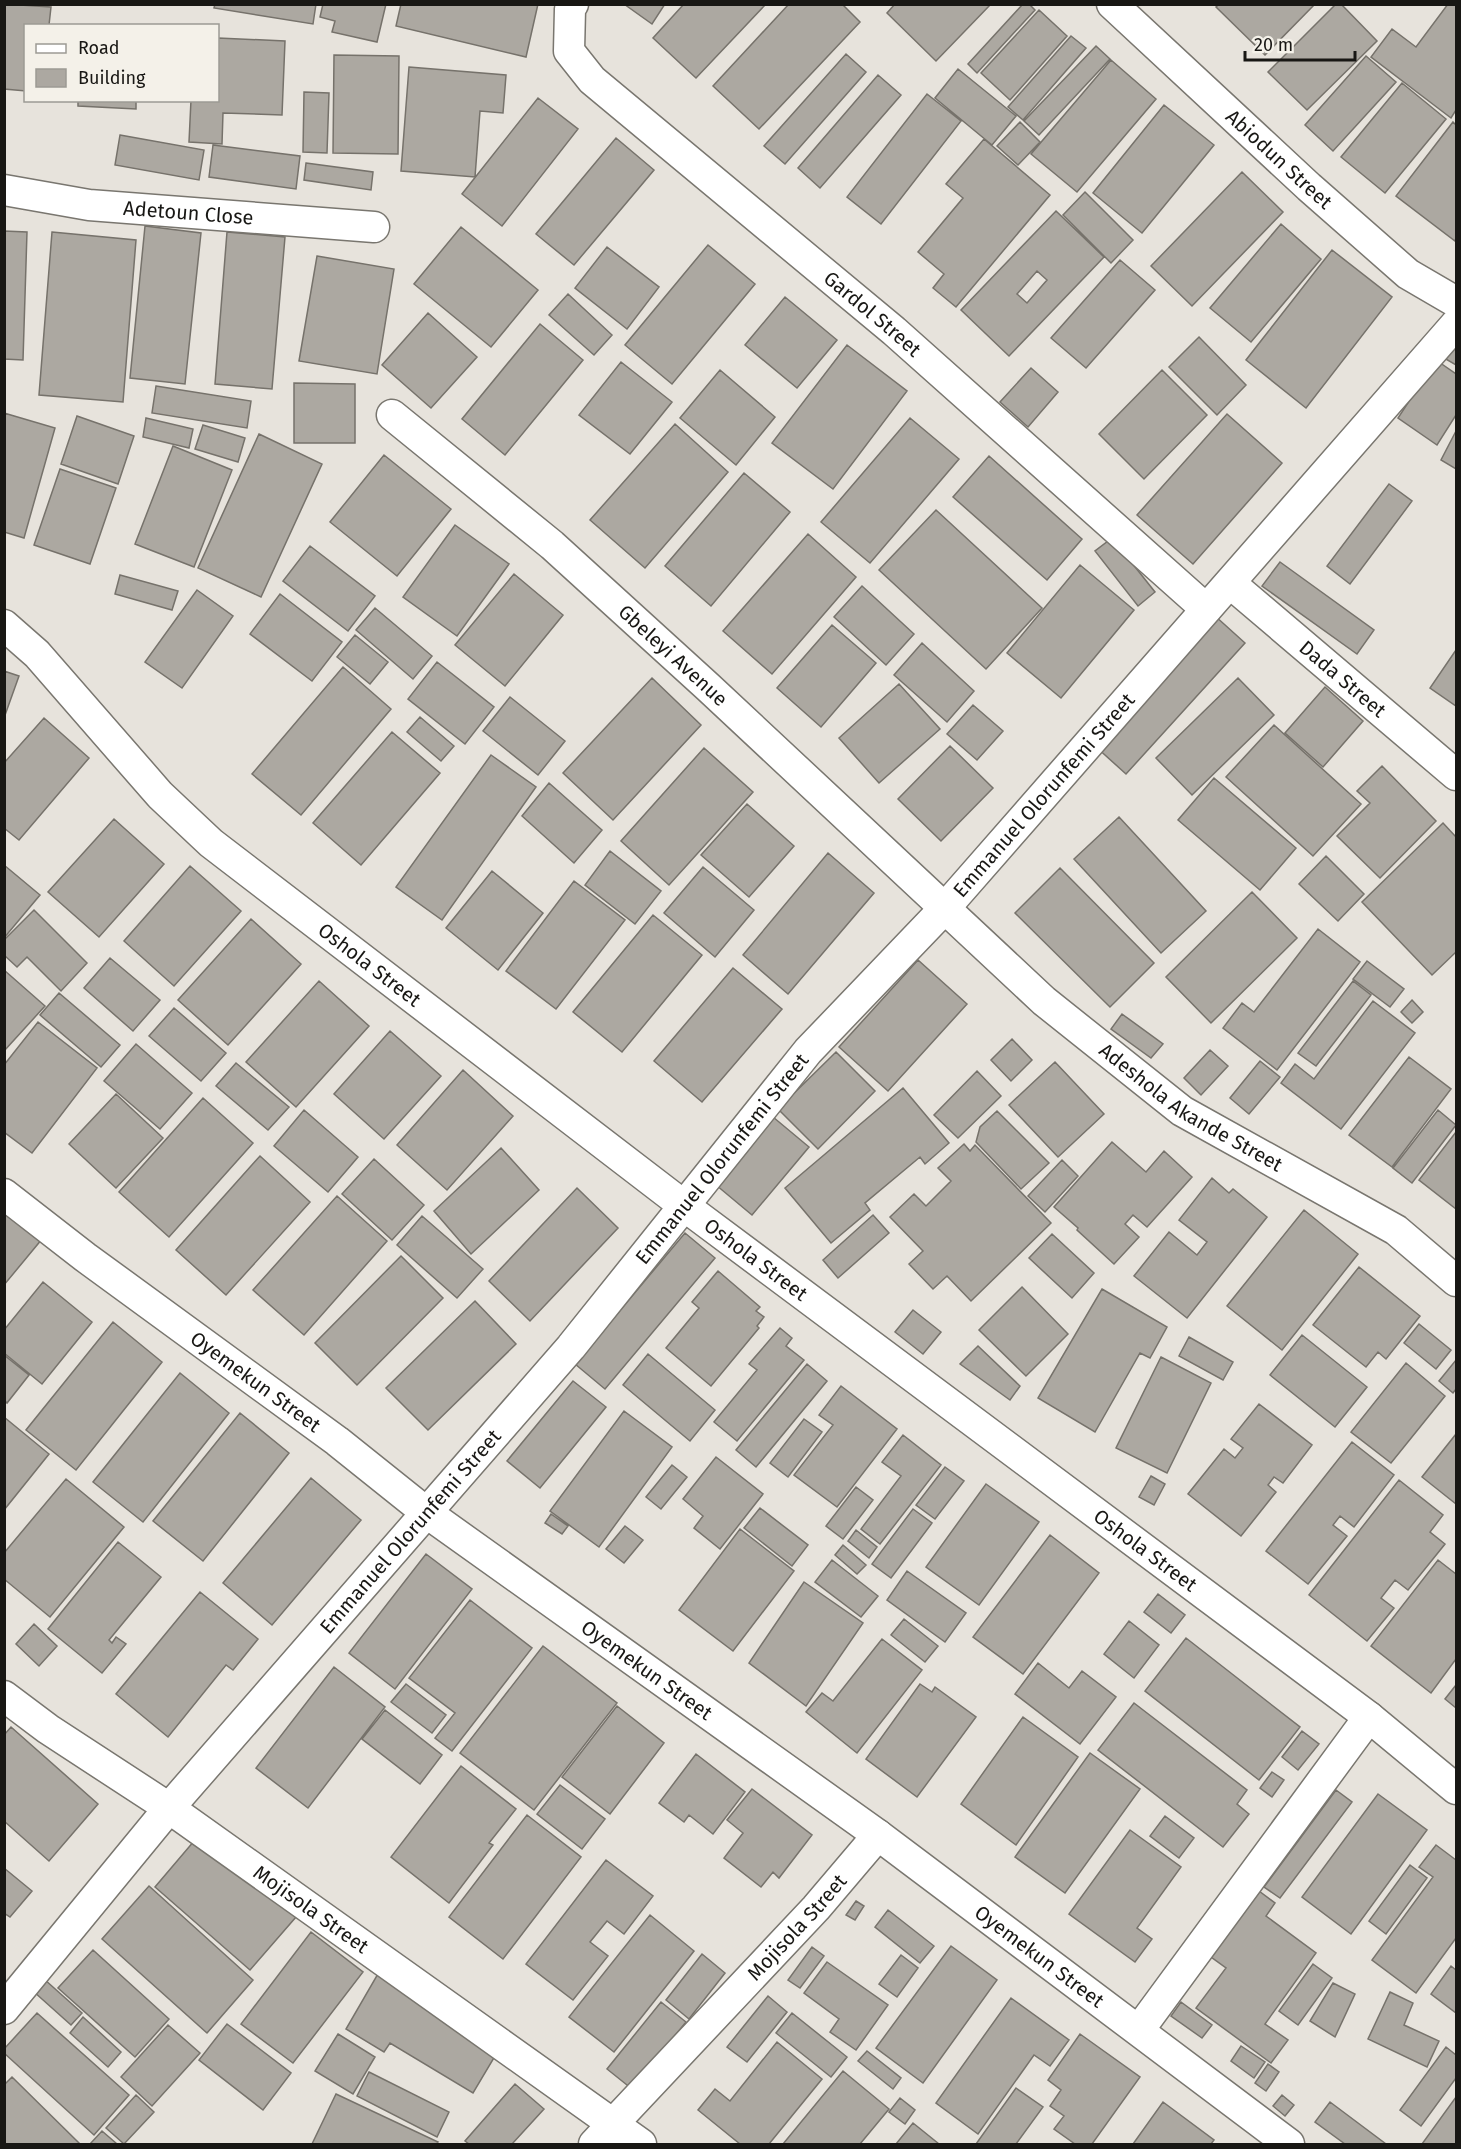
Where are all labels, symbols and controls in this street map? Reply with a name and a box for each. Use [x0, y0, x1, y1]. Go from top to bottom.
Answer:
legend [24, 24, 219, 102]
scale bar [1245, 24, 1354, 62]
text: 20 m [1254, 34, 1293, 56]
text: Road [78, 37, 120, 59]
text: Building [78, 67, 146, 89]
street label: Abiodun Street [1221, 104, 1338, 214]
street label: Adetoun Close [122, 196, 254, 230]
street label: Gardol Street [819, 266, 927, 362]
street label: Gbeleyi Avenue [614, 600, 733, 711]
street label: Dada Street [1295, 635, 1392, 723]
street label: Emmanuel Olorunfemi Street [948, 687, 1140, 902]
street label: Oshola Street [314, 918, 426, 1012]
street label: Adeshola Akande Street [1095, 1038, 1288, 1177]
street label: Emmanuel Olorunfemi Street [630, 1048, 814, 1269]
street label: Oshola Street [700, 1213, 813, 1306]
street label: Oyemekun Street [186, 1326, 326, 1438]
street label: Emmanuel Olorunfemi Street [315, 1424, 506, 1639]
street label: Oshola Street [1089, 1504, 1203, 1597]
street label: Oyemekun Street [577, 1615, 718, 1725]
street label: Mojisola Street [249, 1860, 374, 1959]
street label: Mojisola Street [742, 1868, 852, 1985]
street label: Oyemekun Street [970, 1900, 1109, 2013]

